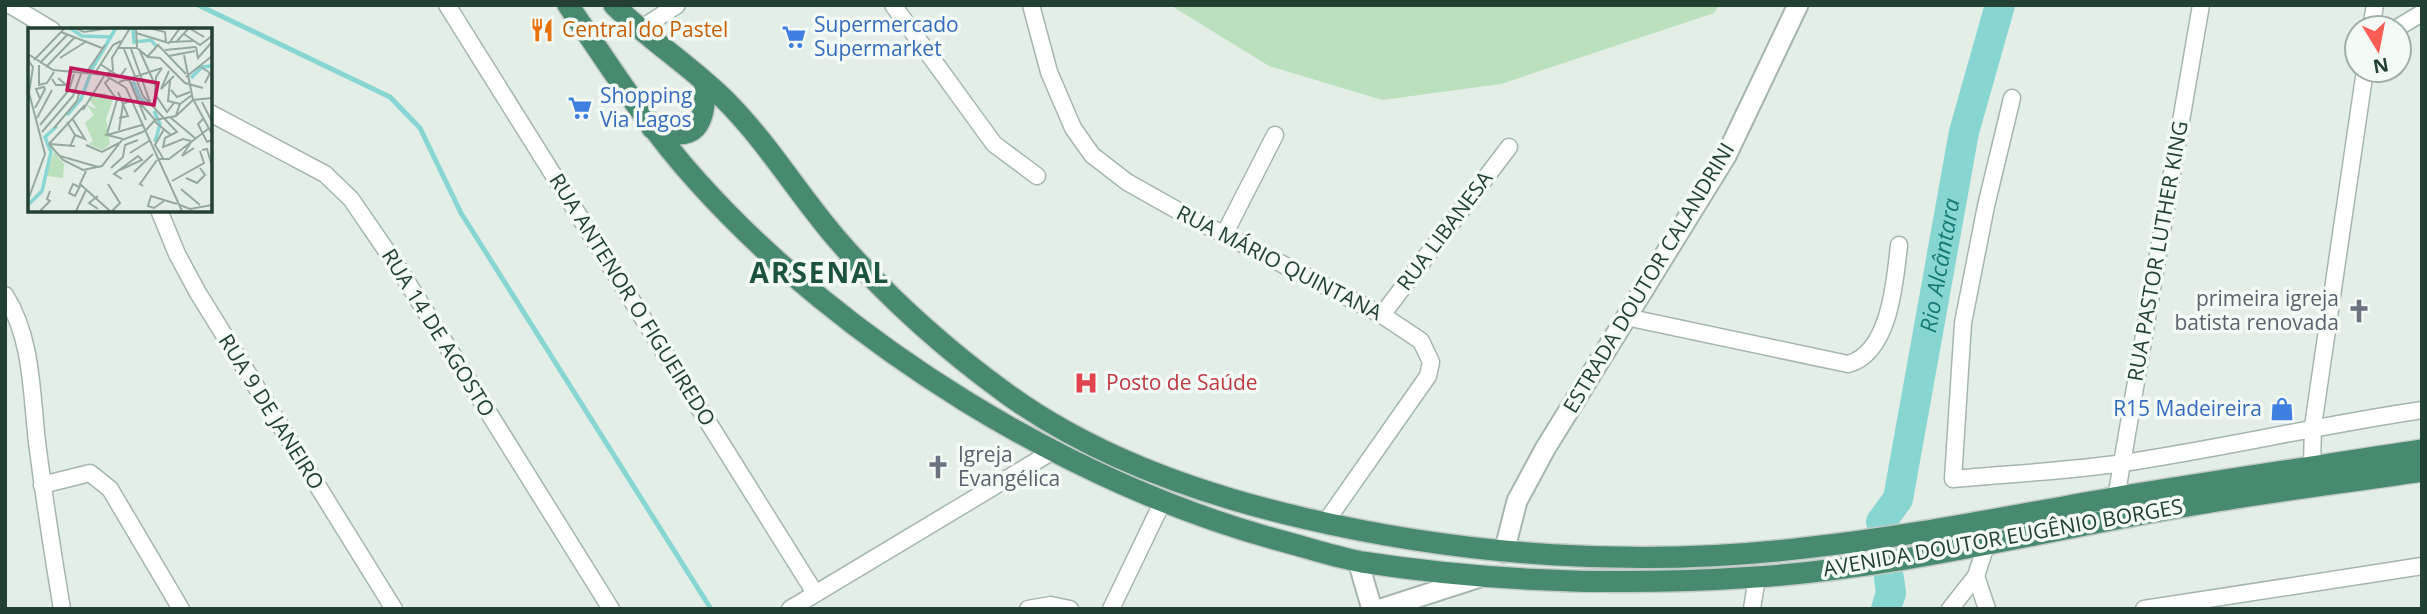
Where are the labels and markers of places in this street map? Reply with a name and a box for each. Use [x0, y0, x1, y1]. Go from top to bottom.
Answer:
place label: Supermercado Supermarket [814, 10, 959, 62]
place label: Central do Pastel [562, 15, 728, 43]
restaurant icon: Central do Pastel [528, 16, 556, 44]
supermarket icon: Supermercado Supermarket [780, 23, 808, 51]
place label: Shopping Via Lagos [600, 81, 692, 133]
supermarket icon: Shopping Via Lagos [566, 94, 594, 122]
place label: primeira igreja batista renovada [2175, 284, 2339, 336]
church icon: primeira igreja batista renovada [2345, 297, 2373, 325]
place label: Posto de Saúde [1106, 368, 1258, 396]
hospital icon: Posto de Saúde [1072, 369, 1100, 397]
place label: R15 Madeireira [2113, 394, 2262, 422]
shop icon: R15 Madeireira [2268, 395, 2296, 423]
place label: Igreja Evangélica [958, 440, 1060, 492]
church icon: Igreja Evangélica [924, 453, 952, 481]

